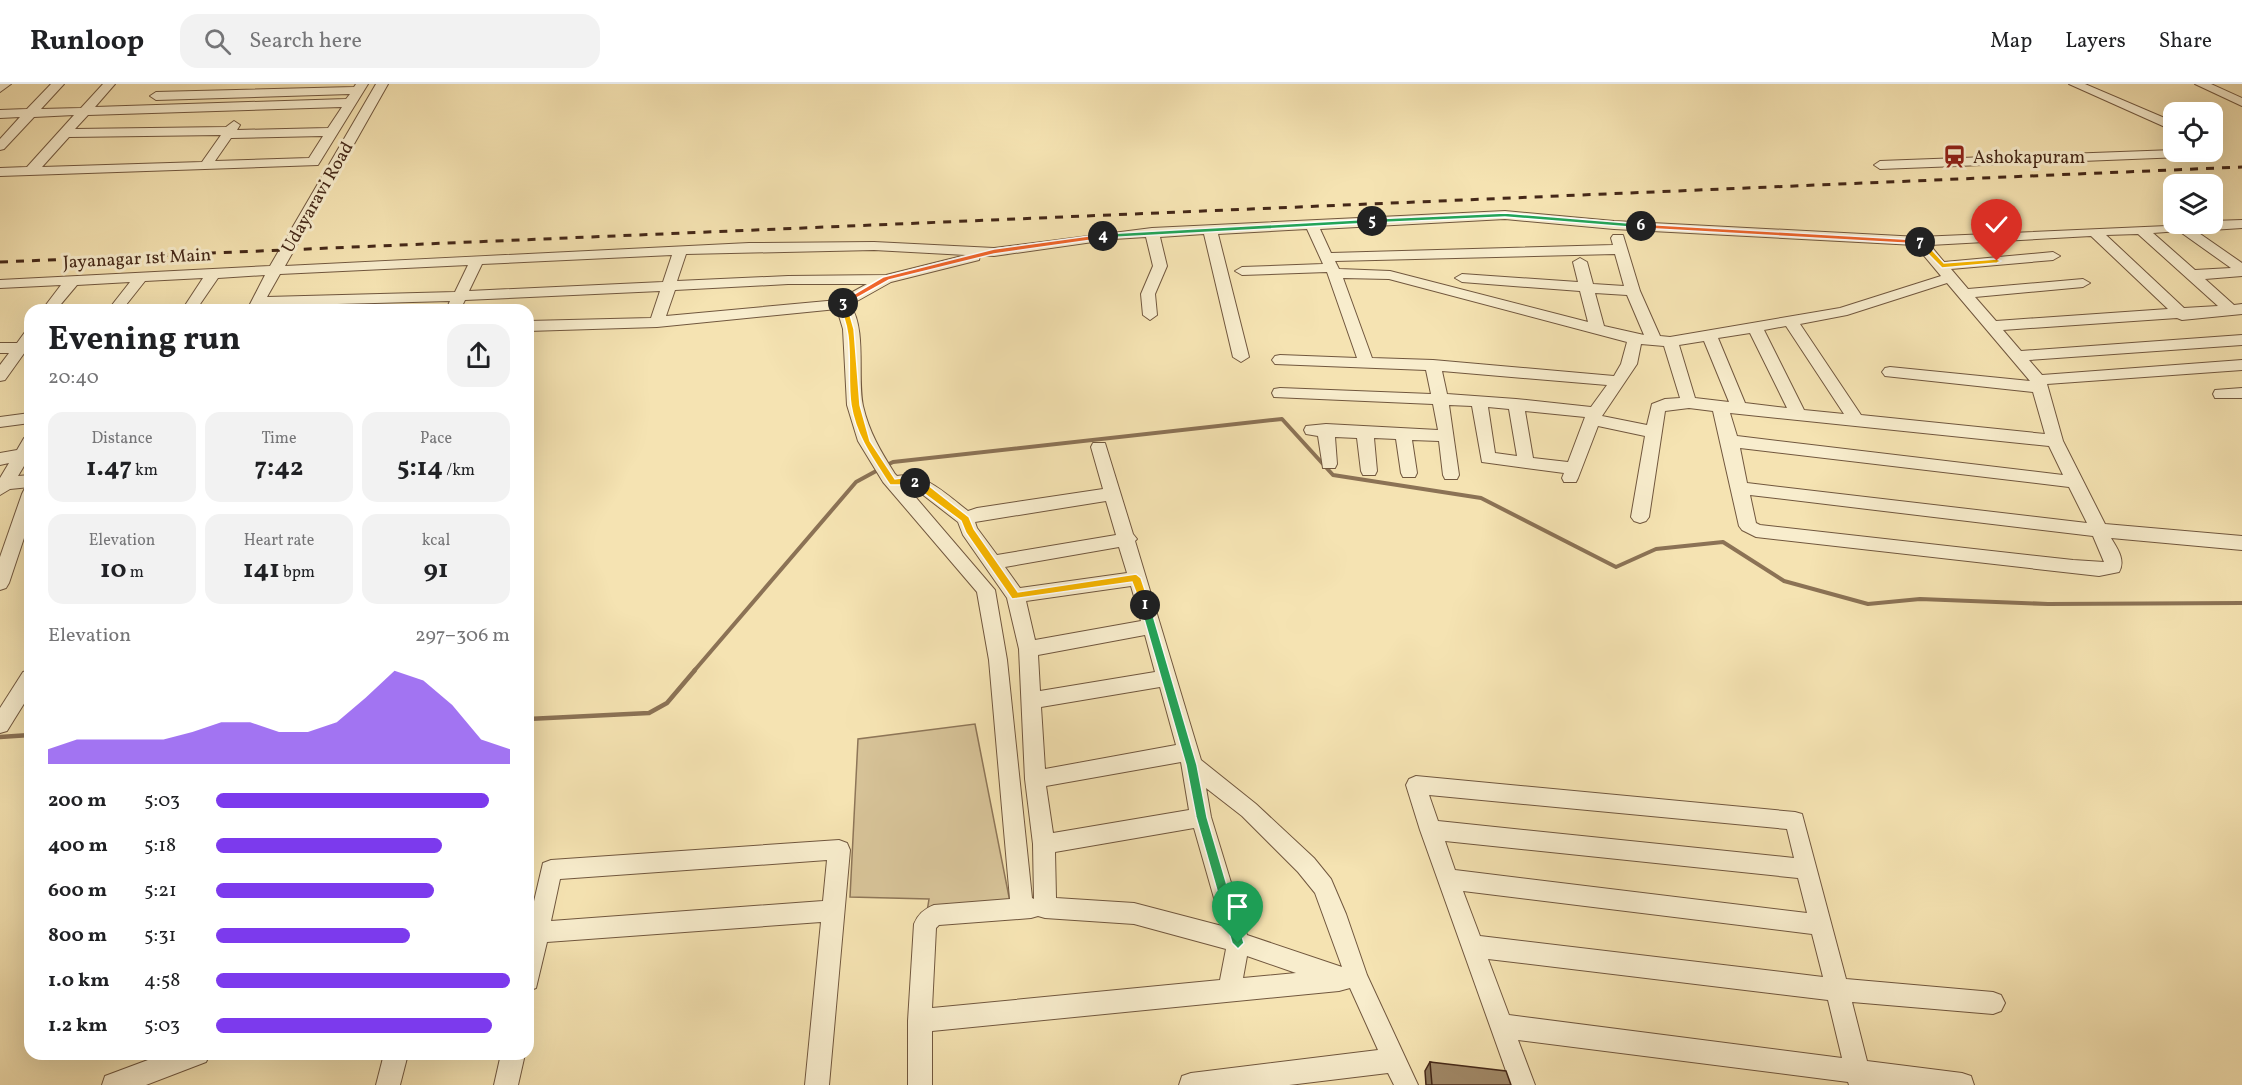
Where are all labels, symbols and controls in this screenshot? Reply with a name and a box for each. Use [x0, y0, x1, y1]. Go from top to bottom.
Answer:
search box [180, 14, 600, 68]
text: Runloop [30, 22, 144, 61]
icon: search [201, 25, 234, 58]
text: Search here [249, 26, 362, 57]
text: Map [1990, 27, 2032, 56]
text: Layers [2065, 27, 2126, 56]
text: Share [2159, 27, 2212, 56]
map controls [2163, 102, 2223, 234]
button: locate [2163, 102, 2223, 162]
street label: Udayaravi Road [276, 138, 360, 258]
station icon: Ashokapuram [1942, 144, 1968, 170]
place label: Ashokapuram [1973, 146, 2085, 171]
button: layers [2163, 174, 2223, 234]
pin [1971, 199, 2022, 261]
pin: 5 [1357, 206, 1387, 236]
icon: check [1980, 208, 2013, 241]
text: 5 [1368, 210, 1376, 232]
pin: 6 [1626, 211, 1656, 241]
text: 6 [1637, 215, 1645, 237]
pin: 4 [1088, 221, 1118, 251]
text: 4 [1098, 225, 1108, 247]
pin: 7 [1905, 227, 1935, 257]
text: 7 [1916, 231, 1924, 253]
street label: Jayanagar 1st Main [62, 243, 212, 276]
pin: 3 [828, 288, 858, 318]
text: 3 [839, 292, 847, 314]
text: Evening run [48, 318, 241, 364]
button: share [447, 324, 510, 387]
text: 20:40 [48, 364, 99, 392]
text: Distance [91, 428, 153, 450]
text: Time [261, 428, 297, 450]
text: Pace [420, 428, 452, 450]
text: 1.47 [86, 450, 132, 486]
text: 7:42 [254, 450, 304, 486]
text: 5:14 [397, 450, 443, 486]
text: km [132, 460, 158, 482]
text: /km [443, 460, 475, 482]
pin: 2 [900, 468, 930, 498]
text: 2 [911, 472, 919, 494]
text: Elevation [89, 530, 155, 552]
text: Heart rate [244, 530, 314, 552]
text: kcal [422, 530, 450, 552]
text: 10 [100, 552, 127, 588]
text: 141 [243, 552, 280, 588]
text: 91 [424, 552, 448, 588]
text: m [127, 562, 144, 584]
text: bpm [280, 562, 315, 584]
pin: 1 [1130, 590, 1160, 620]
text: 1 [1142, 594, 1148, 616]
text: Elevation [48, 622, 131, 650]
text: 297–306 m [415, 622, 510, 650]
text: 200 m [48, 787, 106, 815]
text: 5:03 [144, 787, 180, 815]
text: 400 m [48, 832, 108, 860]
text: 5:18 [144, 832, 176, 860]
text: 600 m [48, 877, 107, 905]
text: 5:21 [144, 877, 177, 905]
pin [1212, 881, 1263, 943]
icon: arrive [1221, 890, 1254, 923]
text: 800 m [48, 922, 107, 950]
text: 5:31 [144, 922, 176, 950]
text: 1.0 km [48, 967, 110, 995]
text: 4:58 [144, 967, 180, 995]
text: 1.2 km [48, 1012, 108, 1040]
text: 5:03 [144, 1012, 180, 1040]

